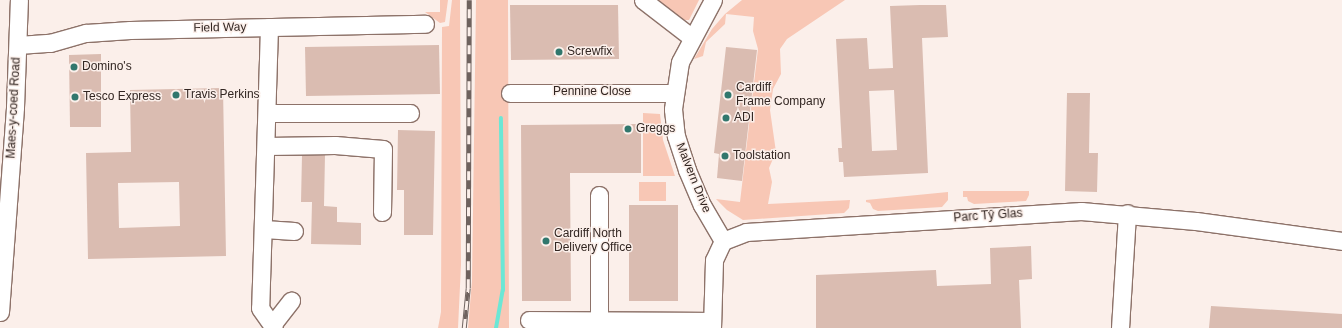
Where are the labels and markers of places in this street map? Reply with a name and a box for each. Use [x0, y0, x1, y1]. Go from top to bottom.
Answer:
place label: Screwfix [567, 45, 612, 59]
marker: Screwfix [554, 47, 564, 57]
place label: Domino's [82, 60, 132, 74]
marker: Domino's [69, 62, 79, 72]
place label: Cardiff Frame Company [736, 81, 825, 109]
place label: Travis Perkins [184, 88, 260, 102]
place label: Tesco Express [83, 90, 161, 104]
marker: Travis Perkins [171, 90, 181, 100]
marker: Cardiff Frame Company [723, 90, 733, 100]
marker: Tesco Express [70, 92, 80, 102]
place label: ADI [734, 111, 754, 125]
marker: ADI [721, 113, 731, 123]
place label: Greggs [636, 122, 675, 136]
marker: Greggs [623, 124, 633, 134]
place label: Toolstation [733, 149, 790, 163]
marker: Toolstation [720, 151, 730, 161]
place label: Cardiff North Delivery Office [554, 227, 632, 255]
marker: Cardiff North Delivery Office [541, 236, 551, 246]

